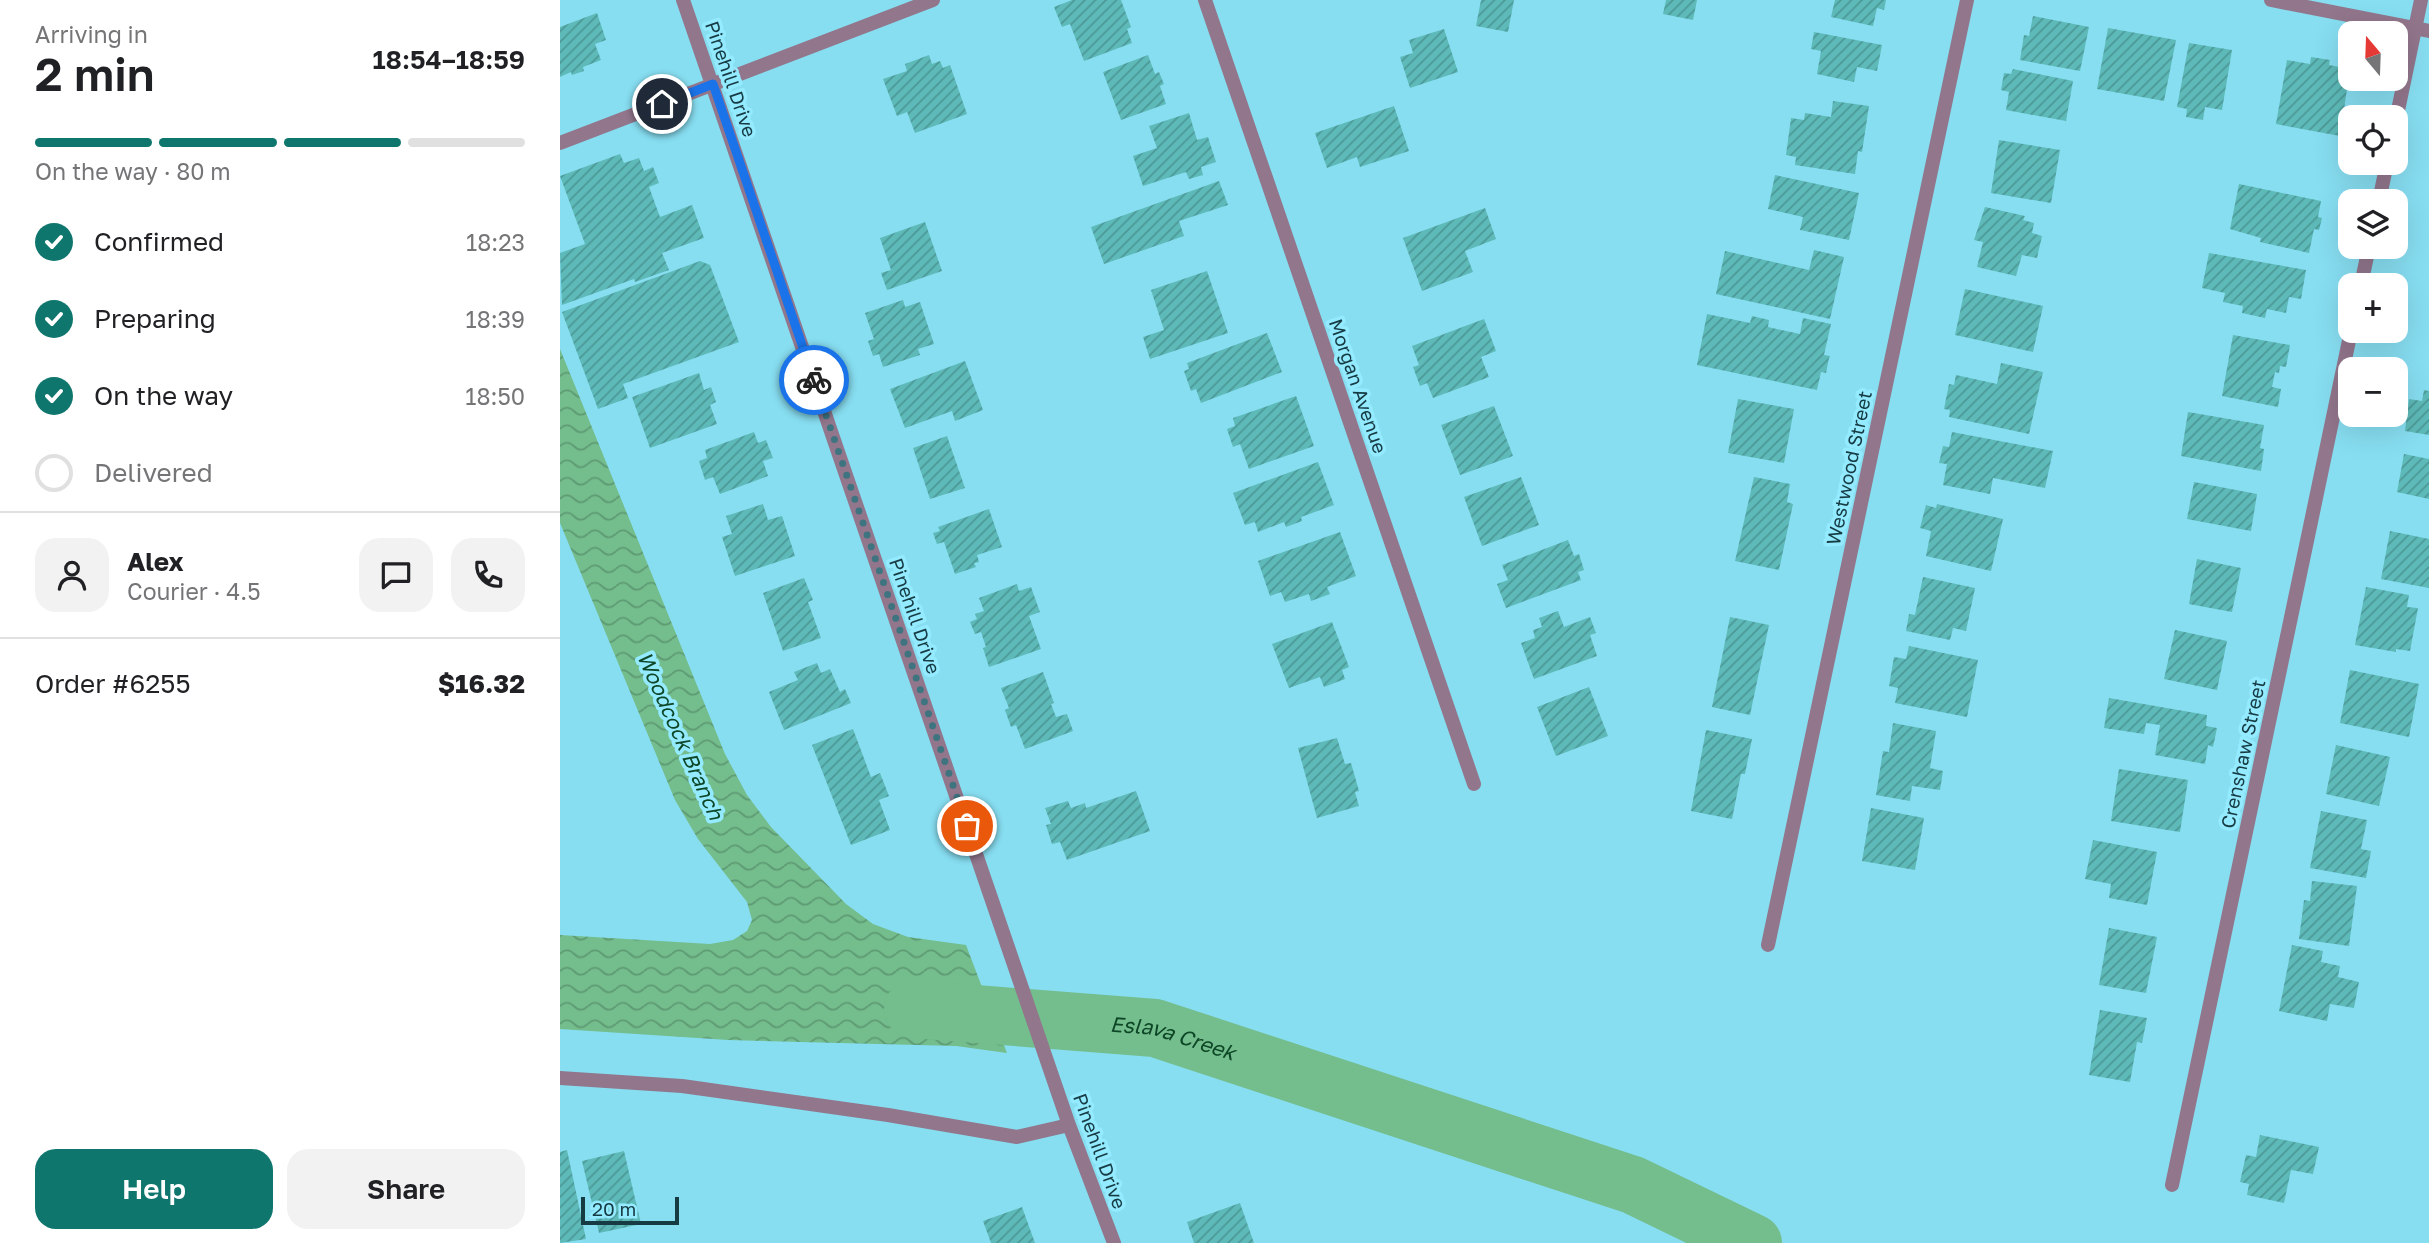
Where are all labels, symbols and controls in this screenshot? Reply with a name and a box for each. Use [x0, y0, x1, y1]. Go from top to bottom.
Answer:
street label: Pinehill Drive [701, 18, 762, 140]
text: Arriving in [35, 20, 148, 48]
north arrow [2338, 21, 2408, 91]
map controls [2338, 21, 2408, 427]
text: 18:54–18:59 [372, 44, 525, 75]
text: 2 min [35, 46, 155, 101]
pin [632, 74, 692, 134]
icon: home [643, 85, 681, 123]
button: locate [2338, 105, 2408, 175]
text: On the way · 80 m [35, 157, 231, 185]
button: layers [2338, 189, 2408, 259]
icon: check [35, 223, 73, 261]
text: Confirmed [94, 226, 224, 257]
text: 18:23 [466, 228, 525, 256]
button: + [2338, 273, 2408, 343]
icon: check [35, 300, 73, 338]
text: Preparing [94, 303, 216, 334]
text: 18:39 [466, 305, 525, 333]
street label: Morgan Avenue [1325, 315, 1392, 456]
courier [779, 345, 849, 415]
button: − [2338, 357, 2408, 427]
icon: bike [795, 361, 833, 399]
icon: check [35, 377, 73, 415]
text: On the way [94, 380, 233, 411]
text: 18:50 [465, 382, 525, 410]
street label: Westwood Street [1821, 389, 1876, 547]
text: Delivered [94, 457, 213, 488]
button: person [35, 538, 109, 612]
button: chat [359, 538, 433, 612]
button: phone [451, 538, 525, 612]
text: Alex [127, 546, 184, 577]
street label: Pinehill Drive [885, 555, 946, 677]
text: Courier · 4.5 [127, 577, 260, 605]
water label: Woodcock Branch [632, 648, 730, 825]
text: Order #6255 [35, 668, 190, 699]
text: $16.32 [438, 668, 525, 699]
street label: Crenshaw Street [2216, 677, 2270, 830]
pin [937, 796, 997, 856]
icon: bag [948, 807, 986, 845]
water label: Eslava Creek [1109, 1011, 1241, 1066]
street label: Pinehill Drive [1069, 1090, 1132, 1212]
button: Help [35, 1149, 273, 1229]
button: Share [287, 1149, 525, 1229]
scale bar [581, 1194, 679, 1226]
text: 20 m [592, 1197, 636, 1220]

